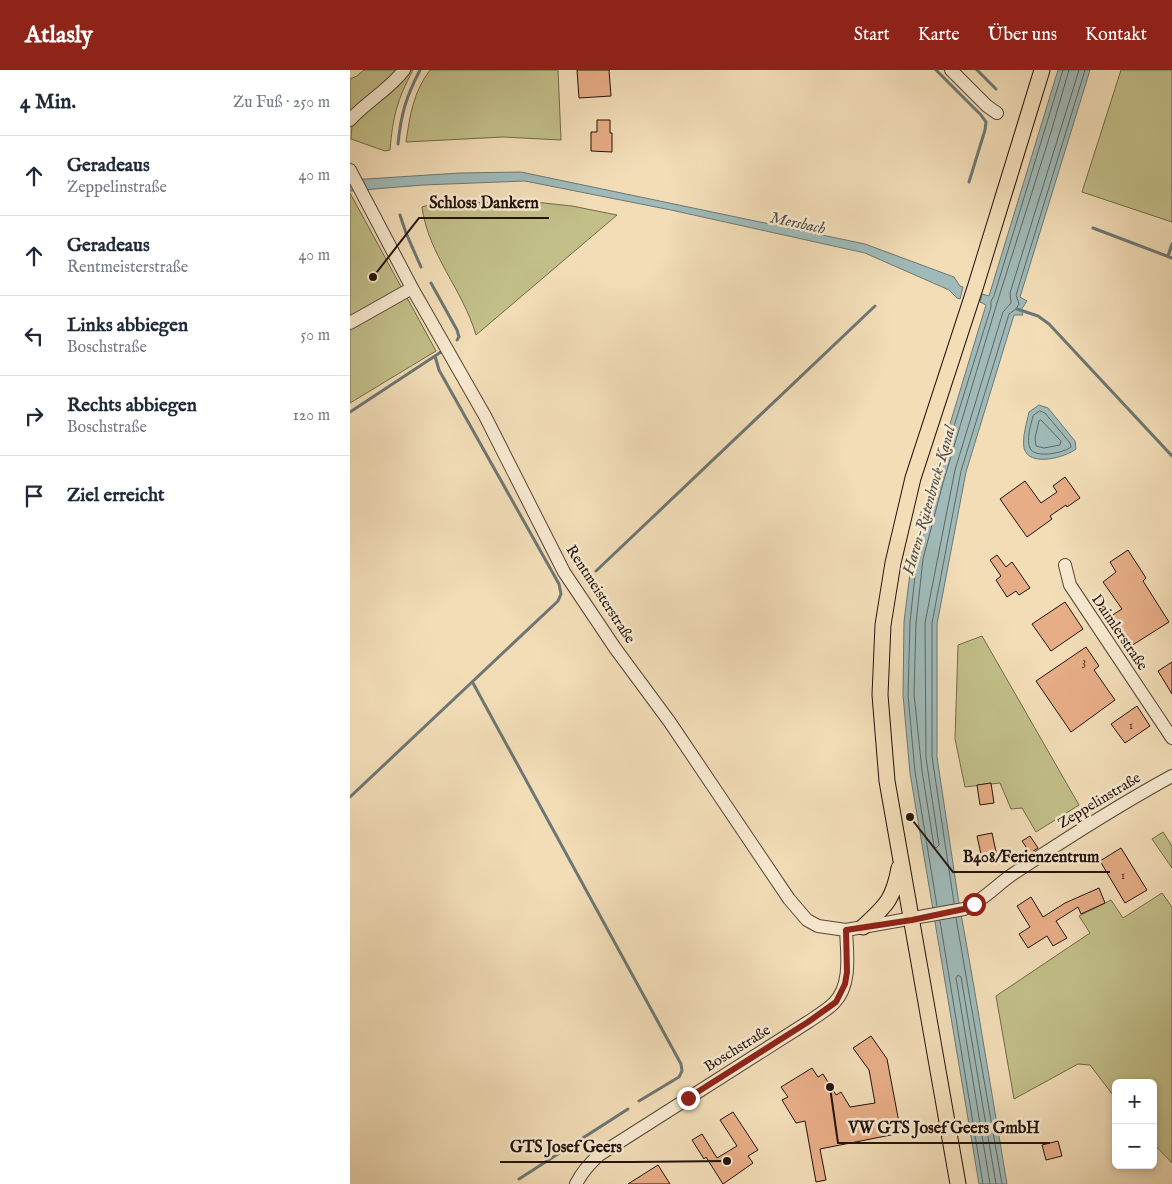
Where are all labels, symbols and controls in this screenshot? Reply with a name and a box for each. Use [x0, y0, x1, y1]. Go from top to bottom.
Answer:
text: Atlasly [25, 20, 93, 51]
text: Start [854, 24, 890, 47]
text: Karte [918, 24, 960, 47]
text: Über uns [988, 24, 1057, 47]
text: Kontakt [1085, 24, 1147, 47]
text: 4 Min. [20, 89, 76, 116]
text: Zu Fuß · 250 m [233, 93, 330, 113]
text: Geradeaus [67, 154, 150, 178]
icon: ahead [20, 162, 48, 190]
text: 40 m [298, 166, 330, 186]
text: Zeppelinstraße [67, 178, 167, 198]
callout: Schloss Dankern [419, 187, 549, 218]
text: Schloss Dankern [429, 194, 539, 214]
water label: Mersbach [768, 208, 827, 240]
text: Geradeaus [67, 234, 150, 258]
icon: ahead [20, 242, 48, 270]
text: 40 m [298, 246, 330, 266]
text: Rentmeisterstraße [67, 258, 188, 278]
text: Links abbiegen [67, 314, 188, 338]
icon: left [20, 322, 48, 350]
text: 50 m [301, 326, 330, 346]
text: Boschstraße [67, 338, 147, 358]
text: Rechts abbiegen [67, 394, 197, 418]
icon: right [20, 402, 48, 430]
text: 120 m [293, 406, 330, 426]
text: Boschstraße [67, 418, 147, 438]
water label: Haren-Rütenbrock-Kanal [899, 423, 961, 578]
icon: arrive [20, 482, 48, 510]
text: Ziel erreicht [67, 484, 165, 508]
street label: Rentmeisterstraße [562, 541, 640, 647]
street label: Daimlerstraße [1087, 591, 1152, 674]
house number: 3 [1082, 654, 1086, 669]
house number: 1 [1129, 718, 1133, 733]
street label: Zeppelinstraße [1054, 768, 1144, 833]
callout: B408/Ferienzentrum [953, 841, 1110, 872]
text: B408/Ferienzentrum [963, 848, 1100, 868]
house number: 1 [1121, 868, 1125, 883]
route start [963, 893, 986, 916]
street label: Boschstraße [701, 1021, 774, 1076]
map controls [1112, 1079, 1157, 1169]
button: + [1112, 1079, 1157, 1124]
route end [677, 1087, 700, 1110]
callout: VW GTS Josef Geers GmbH [838, 1112, 1050, 1143]
text: VW GTS Josef Geers GmbH [847, 1119, 1040, 1139]
button: − [1112, 1124, 1157, 1169]
callout: GTS Josef Geers [500, 1131, 632, 1162]
text: GTS Josef Geers [510, 1138, 622, 1158]

